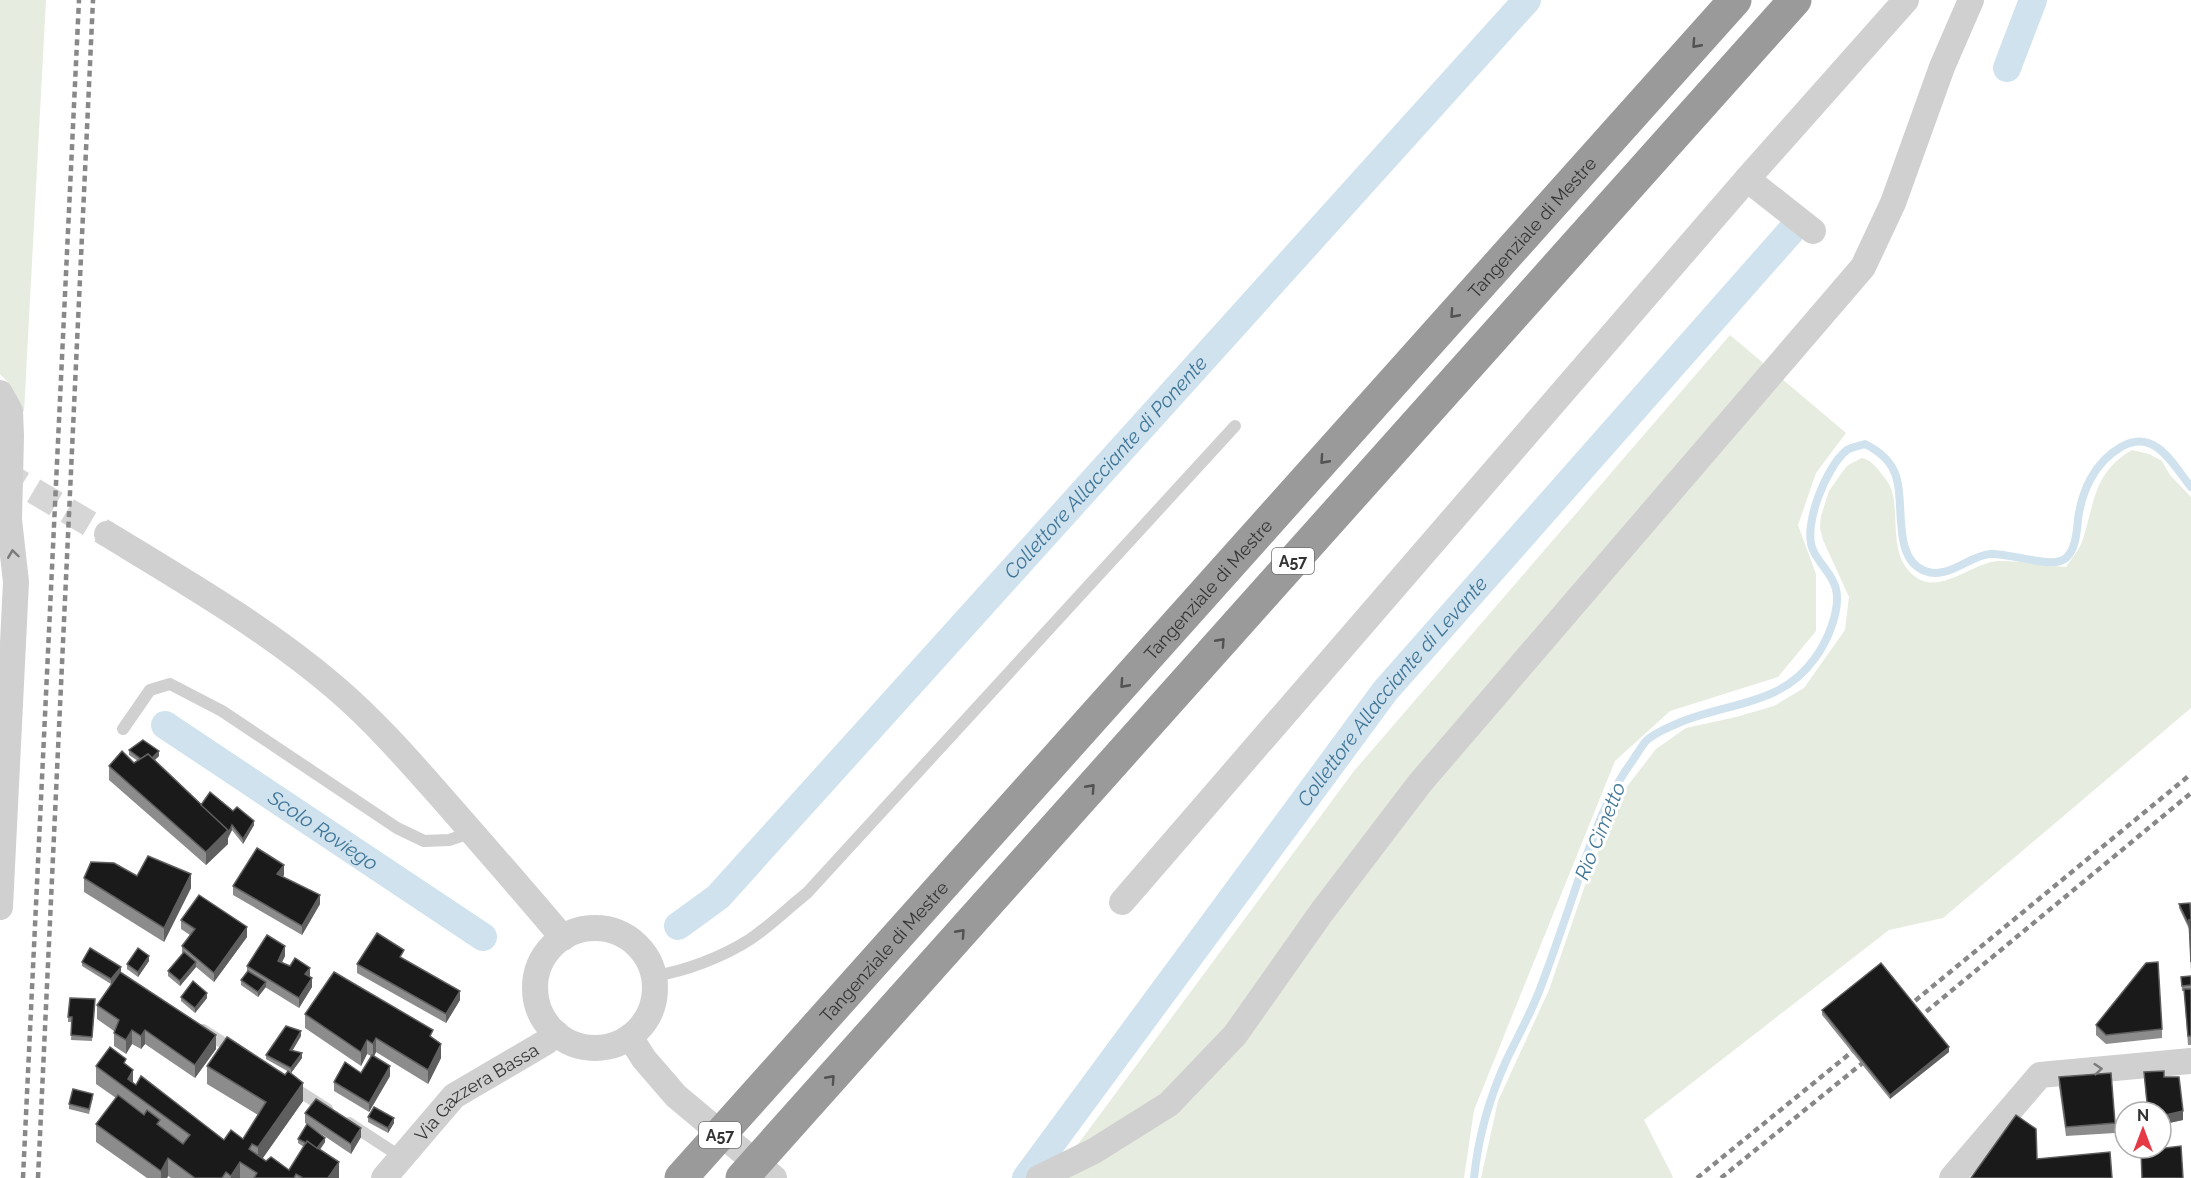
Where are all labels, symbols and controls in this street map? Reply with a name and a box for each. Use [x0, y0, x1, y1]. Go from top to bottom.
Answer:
one-way arrow [1692, 37, 1703, 47]
street label: Tangenziale di Mestre [1463, 152, 1600, 302]
one-way arrow [1450, 308, 1461, 318]
water label: Collettore Allacciante di Ponente [999, 351, 1212, 584]
one-way arrow [1320, 453, 1331, 464]
street label: Tangenziale di Mestre [1139, 514, 1276, 664]
road number: A57 [1272, 548, 1314, 574]
one-way arrow [8, 550, 20, 559]
water label: Collettore Allacciante di Levante [1292, 571, 1493, 811]
one-way arrow [1214, 639, 1225, 649]
one-way arrow [1120, 677, 1131, 687]
water label: Rio Cimetto [1570, 779, 1630, 883]
one-way arrow [1084, 784, 1095, 795]
water label: Scolo Roviego [263, 785, 383, 876]
street label: Tangenziale di Mestre [815, 876, 952, 1026]
one-way arrow [954, 929, 965, 940]
street label: Via Gazzera Bassa [410, 1038, 542, 1145]
one-way arrow [2093, 1063, 2102, 1076]
one-way arrow [824, 1075, 835, 1085]
north arrow [2113, 1100, 2173, 1160]
text: N [2137, 1106, 2149, 1125]
road number: A57 [699, 1122, 741, 1148]

